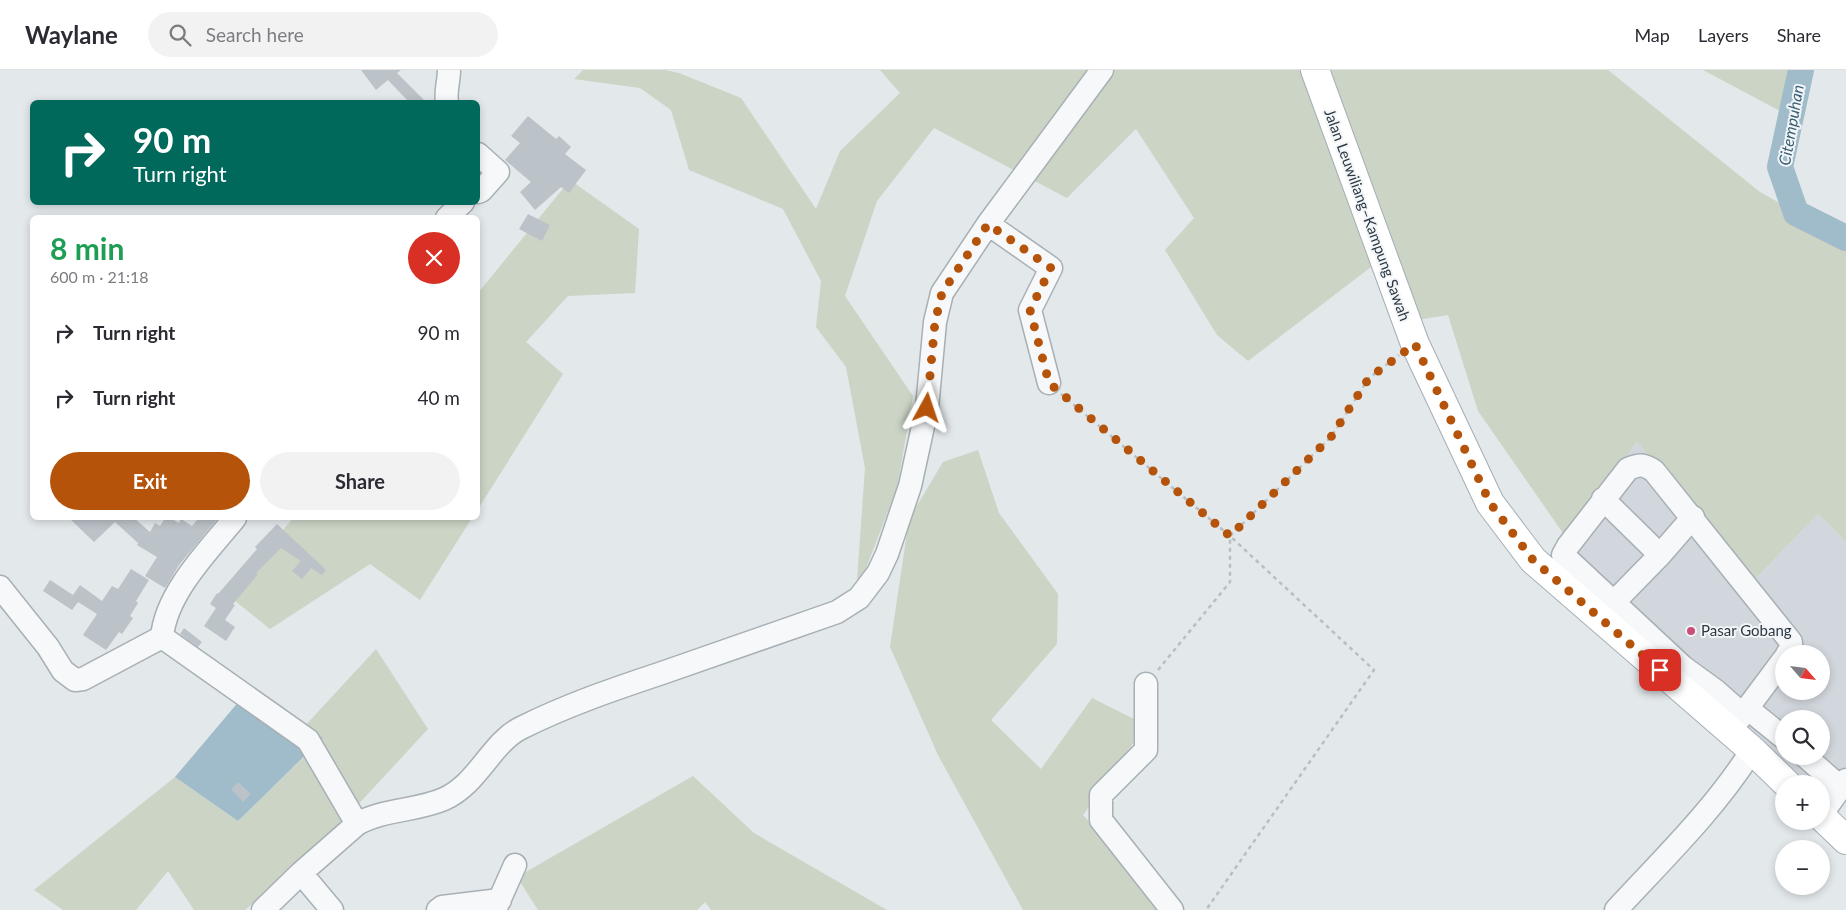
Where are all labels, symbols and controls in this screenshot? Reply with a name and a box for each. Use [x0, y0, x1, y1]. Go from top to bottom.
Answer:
search box [148, 12, 498, 57]
text: Waylane [25, 20, 118, 49]
icon: search [166, 21, 194, 49]
text: Search here [206, 23, 304, 46]
text: Map [1634, 24, 1670, 46]
text: Layers [1698, 24, 1749, 46]
text: Share [1777, 24, 1821, 46]
water label: Citempuhan [1774, 83, 1807, 167]
street label: Jalan Leuwiliang–Kampung Sawah [1321, 106, 1415, 323]
text: 90 m [133, 118, 211, 160]
icon: right [50, 120, 115, 185]
text: Turn right [133, 160, 227, 187]
text: 8 min [50, 230, 124, 266]
button: close [408, 232, 460, 284]
text: 600 m · 21:18 [50, 267, 149, 286]
icon: right [50, 319, 78, 347]
text: Turn right [93, 321, 175, 344]
text: 90 m [417, 321, 460, 344]
position arrow [900, 381, 952, 433]
icon: right [50, 384, 78, 412]
text: Turn right [93, 386, 175, 409]
text: 40 m [417, 386, 460, 409]
button: Exit [50, 452, 250, 510]
button: Share [260, 452, 460, 510]
place label: Pasar Gobang [1701, 621, 1792, 639]
marker: Pasar Gobang [1685, 625, 1697, 637]
north arrow [1775, 645, 1830, 700]
map controls [1775, 645, 1830, 895]
pin [1639, 649, 1681, 691]
icon: arrive [1646, 656, 1674, 684]
button: search [1775, 710, 1830, 765]
button: + [1775, 775, 1830, 830]
button: − [1775, 840, 1830, 895]

